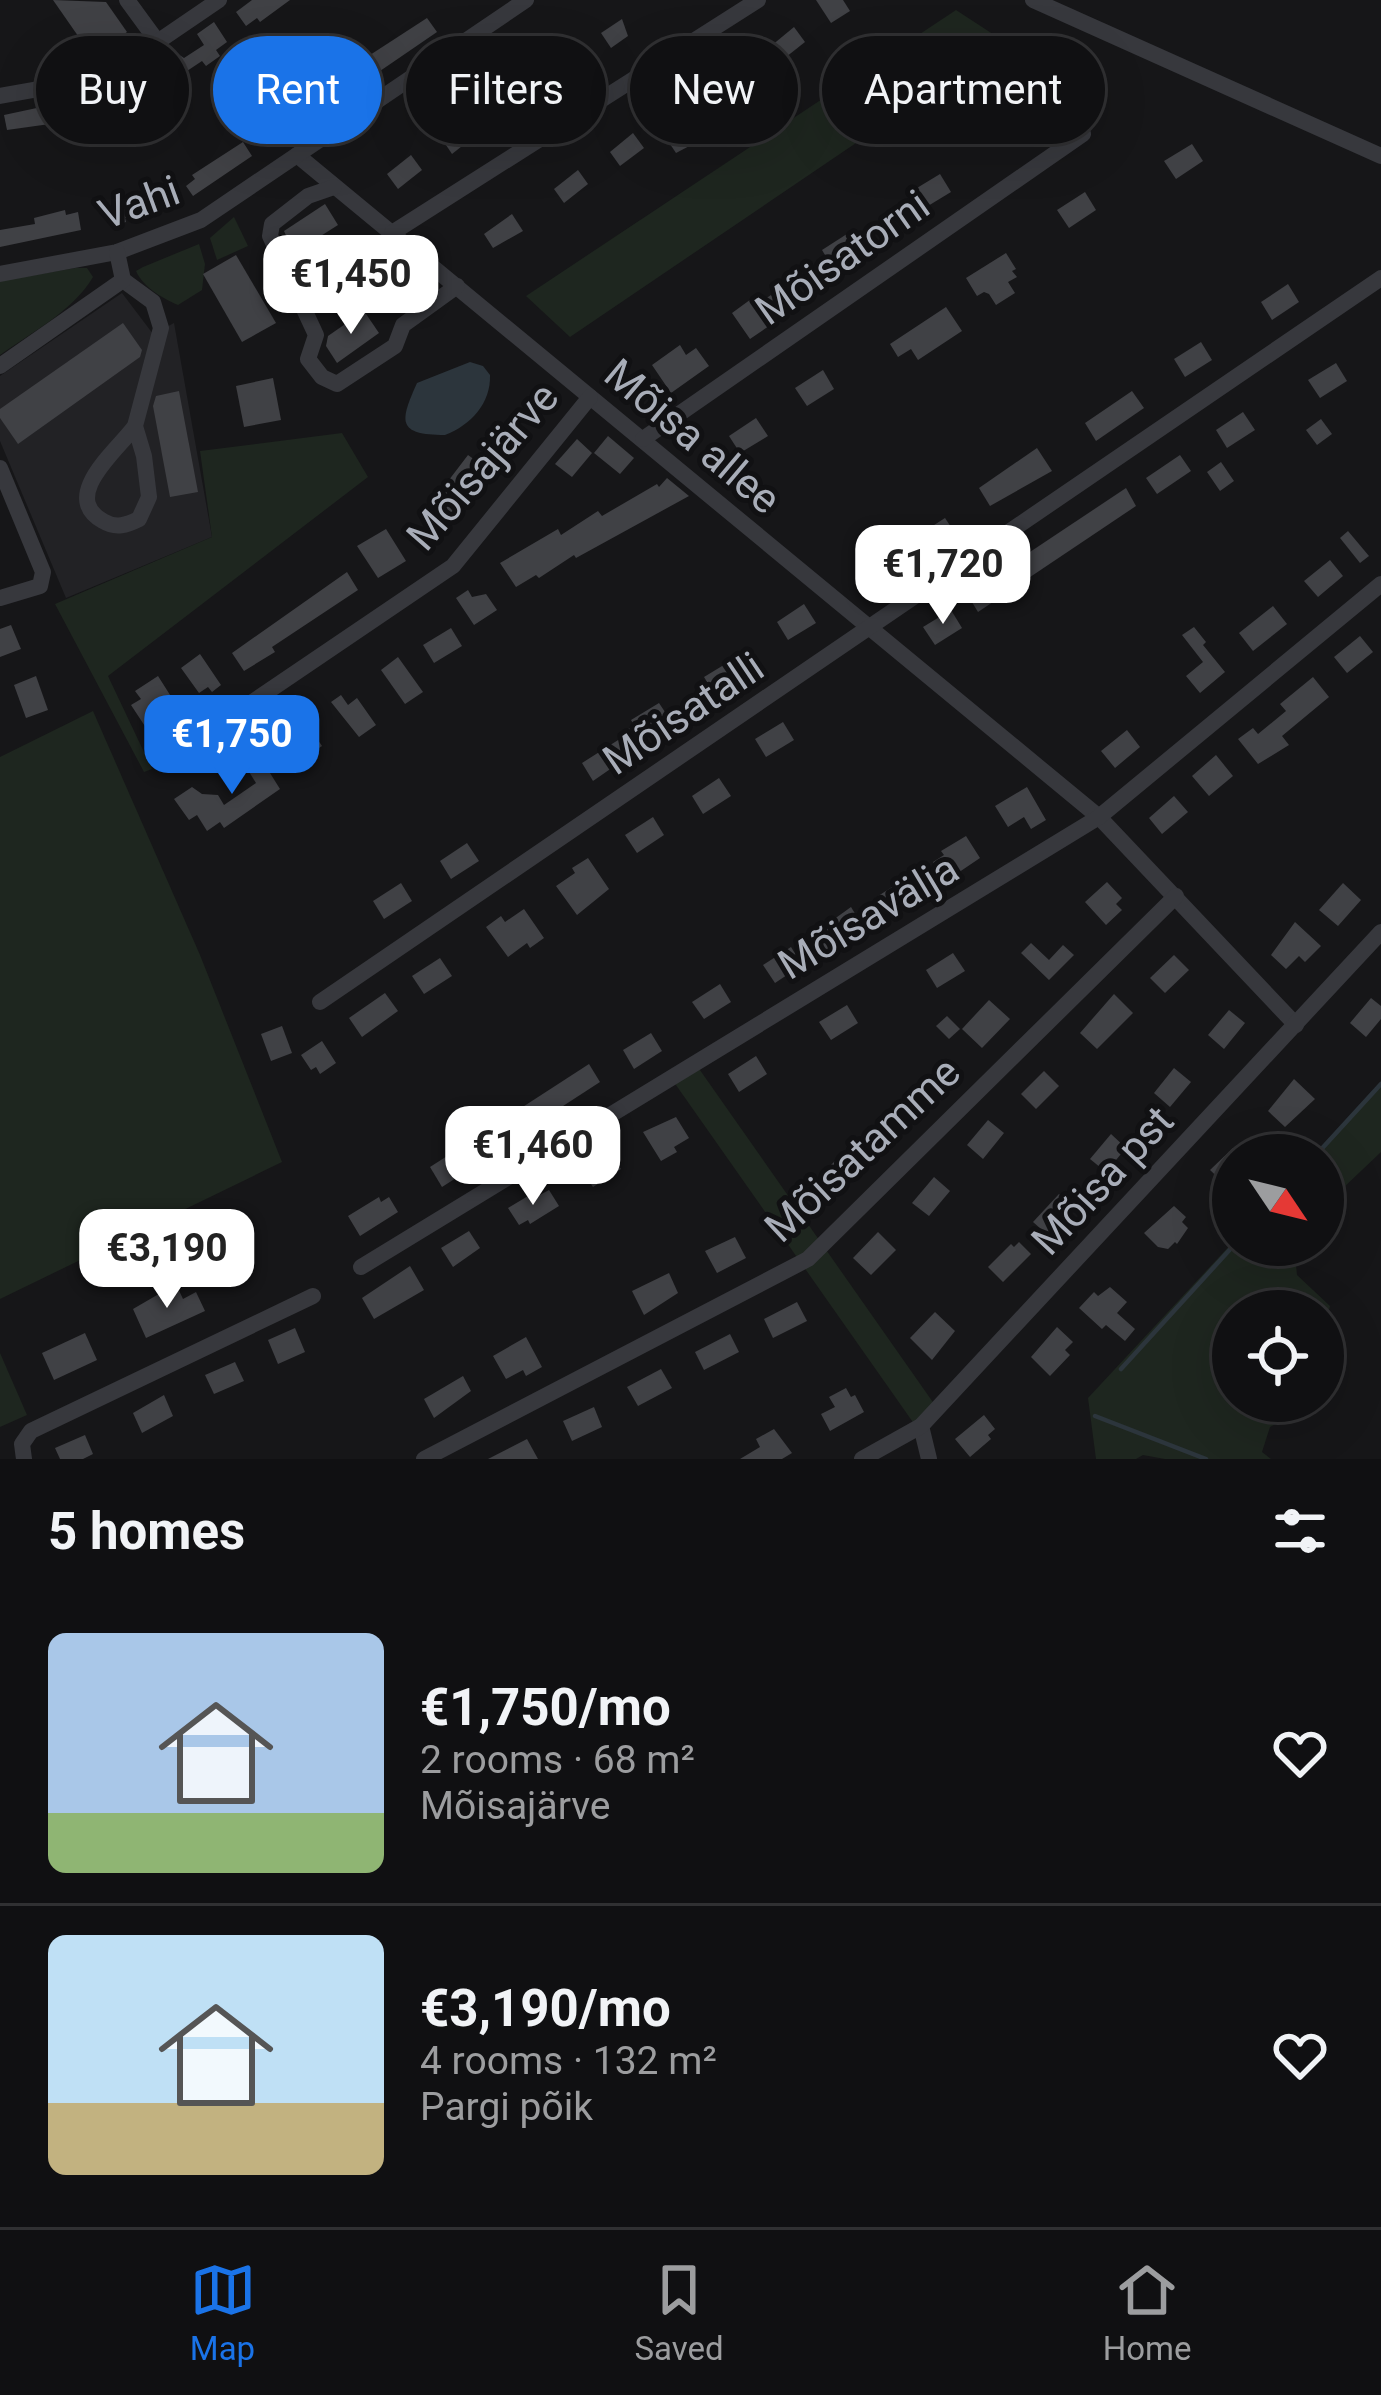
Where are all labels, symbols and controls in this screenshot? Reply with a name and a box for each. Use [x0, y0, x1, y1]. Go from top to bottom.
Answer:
chip: Buy [36, 36, 189, 144]
chip: Rent [213, 36, 382, 144]
chip: Filters [406, 36, 606, 144]
chip: New [630, 36, 798, 144]
chip: Apartment [822, 36, 1105, 144]
street label: Vahi [92, 165, 186, 240]
street label: Mõisatorni [746, 180, 938, 335]
pin: €1,450 [253, 235, 449, 337]
text: €1,450 [290, 251, 412, 297]
street label: Mõisa allee [595, 349, 790, 524]
street label: Mõisajärve [397, 373, 568, 560]
pin: €1,720 [845, 525, 1041, 627]
text: €1,720 [882, 541, 1004, 587]
street label: Mõisatalli [594, 642, 773, 785]
pin: €1,750 [134, 695, 330, 797]
text: €1,750 [171, 711, 293, 757]
street label: Mõisavälja [769, 844, 967, 989]
street label: Mõisatamme [755, 1047, 970, 1252]
street label: Mõisa pst [1021, 1096, 1183, 1265]
pin: €1,460 [435, 1106, 631, 1208]
text: €1,460 [472, 1122, 594, 1168]
north arrow [1212, 1134, 1344, 1266]
map controls [1212, 1134, 1344, 1422]
pin: €3,190 [69, 1209, 265, 1311]
text: €3,190 [106, 1225, 228, 1271]
button: locate [1212, 1290, 1344, 1422]
icon: filters [1267, 1498, 1333, 1564]
text: 5 homes [48, 1502, 245, 1561]
text: €1,750/mo [420, 1678, 671, 1737]
icon: home [144, 1681, 288, 1825]
icon: heart [1267, 1720, 1333, 1786]
text: 2 rooms · 68 m² [420, 1737, 695, 1783]
text: Mõisajärve [420, 1783, 611, 1829]
text: €3,190/mo [420, 1979, 671, 2038]
icon: home [144, 1983, 288, 2127]
icon: heart [1267, 2022, 1333, 2088]
text: 4 rooms · 132 m² [420, 2038, 717, 2084]
text: Pargi põik [420, 2084, 593, 2130]
tab: Map [190, 2257, 256, 2368]
tab: Saved [635, 2257, 724, 2368]
tab: Home [1103, 2257, 1192, 2368]

